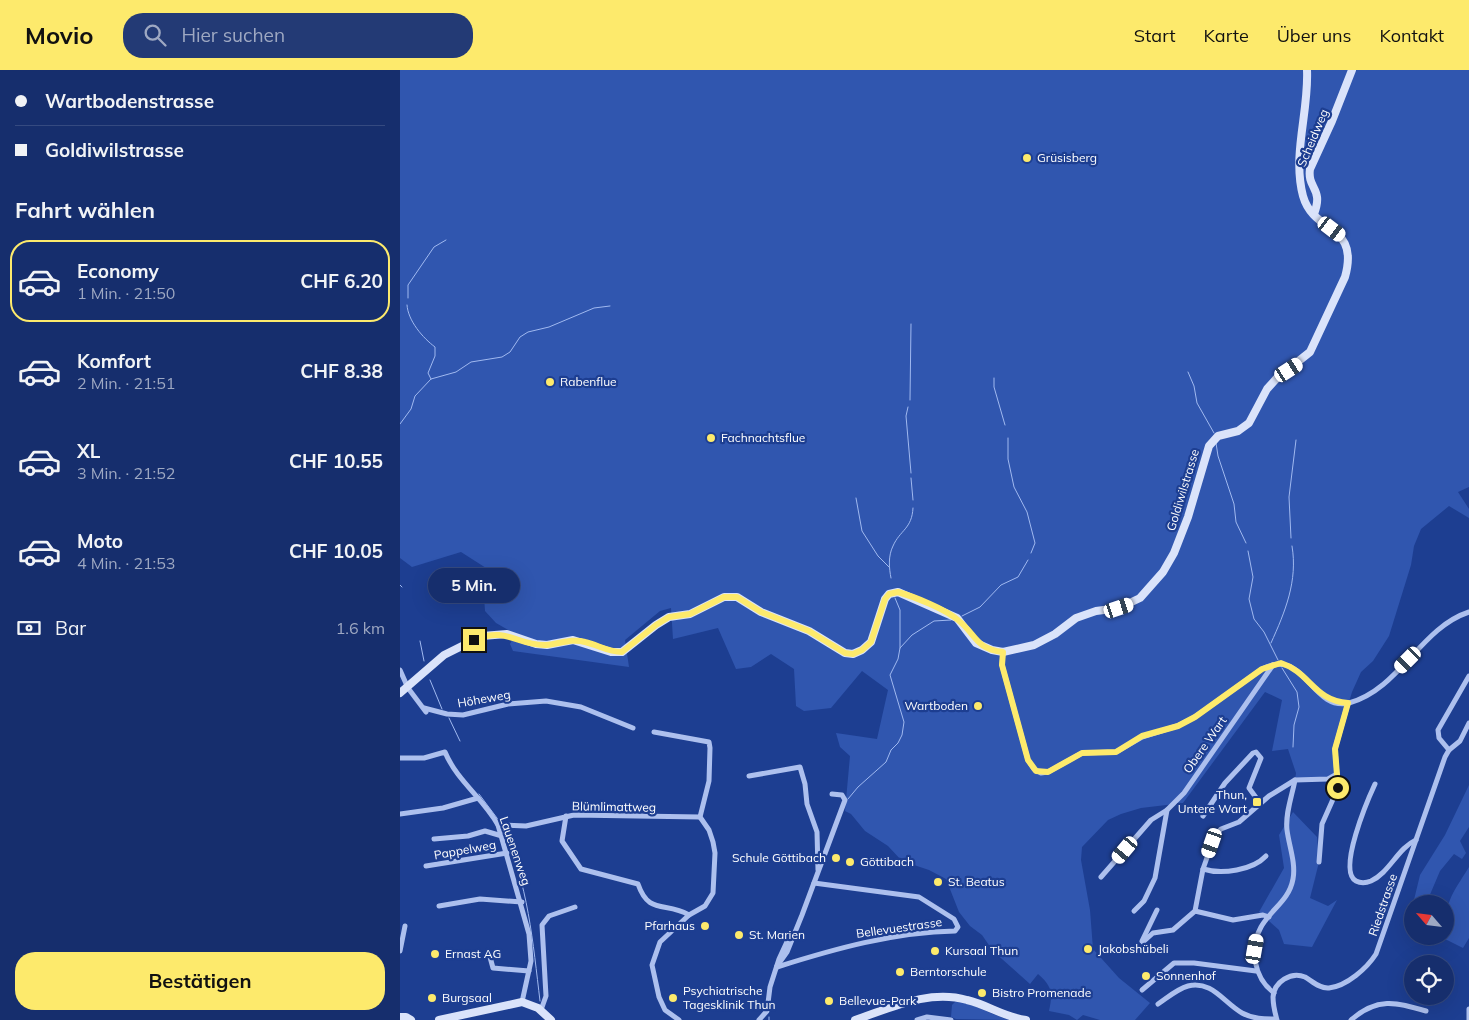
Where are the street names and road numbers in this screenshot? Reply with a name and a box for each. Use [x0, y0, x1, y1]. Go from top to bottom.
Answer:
street label: Scheidweg [1294, 107, 1331, 169]
street label: Goldiwilstrasse [1163, 447, 1202, 533]
street label: Höheweg [456, 686, 512, 711]
street label: Obere Wart [1180, 714, 1230, 776]
street label: Blümlimattweg [572, 798, 656, 815]
street label: Lauenenweg [497, 814, 534, 887]
street label: Pappelweg [433, 837, 497, 862]
street label: Riedstrasse [1365, 872, 1400, 938]
street label: Bellevuestrasse [855, 914, 943, 941]

